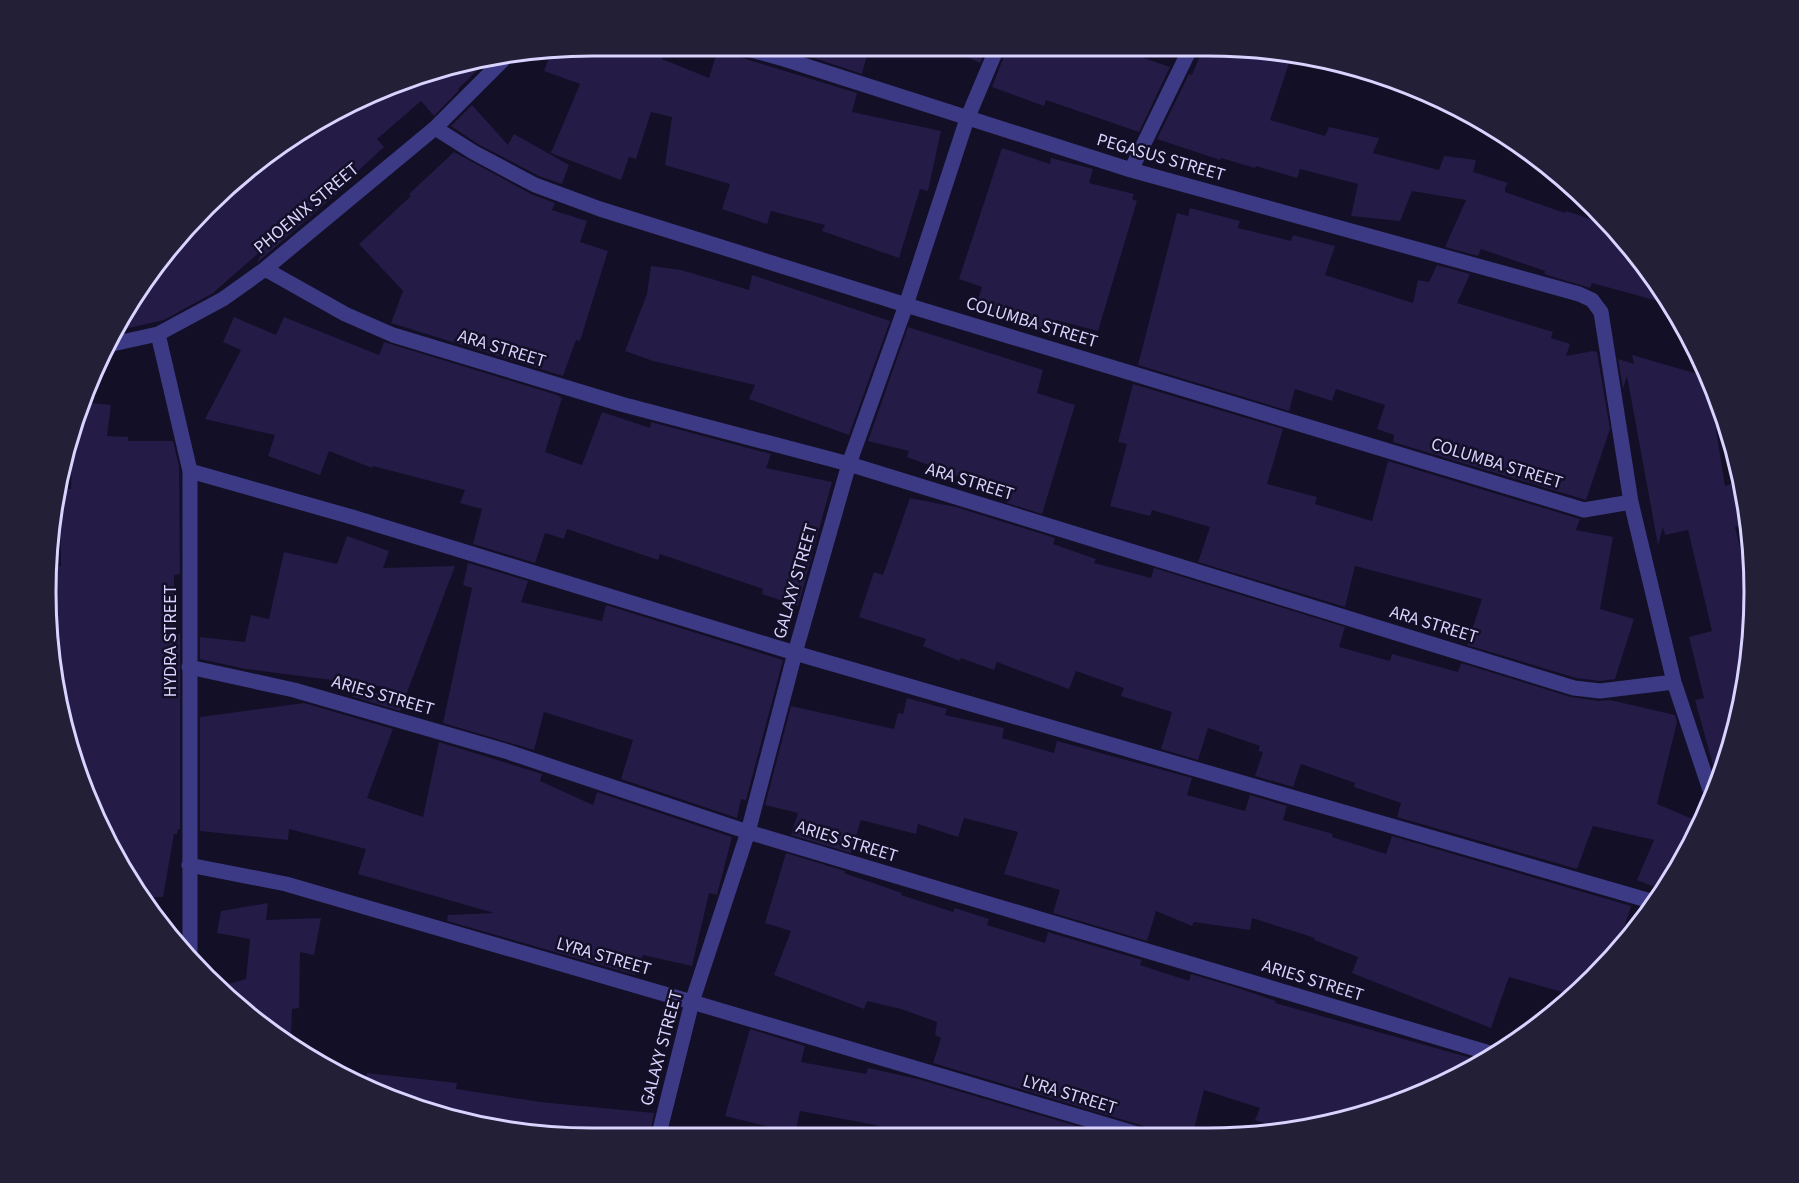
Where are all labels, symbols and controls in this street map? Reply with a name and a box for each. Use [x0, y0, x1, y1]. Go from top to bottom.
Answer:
street label: PEGASUS STREET [1094, 127, 1228, 188]
street label: PHOENIX STREET [248, 157, 365, 260]
street label: COLUMBA STREET [963, 291, 1101, 354]
street label: ARA STREET [455, 323, 549, 374]
street label: COLUMBA STREET [1428, 432, 1566, 495]
street label: ARA STREET [923, 456, 1017, 507]
street label: GALAXY STREET [767, 520, 824, 642]
street label: HYDRA STREET [158, 584, 183, 697]
street label: ARA STREET [1387, 599, 1481, 650]
street label: ARIES STREET [329, 669, 437, 722]
street label: ARIES STREET [793, 814, 901, 869]
street label: LYRA STREET [554, 931, 654, 982]
street label: ARIES STREET [1259, 953, 1367, 1008]
street label: GALAXY STREET [634, 987, 689, 1109]
street label: LYRA STREET [1020, 1068, 1120, 1121]

